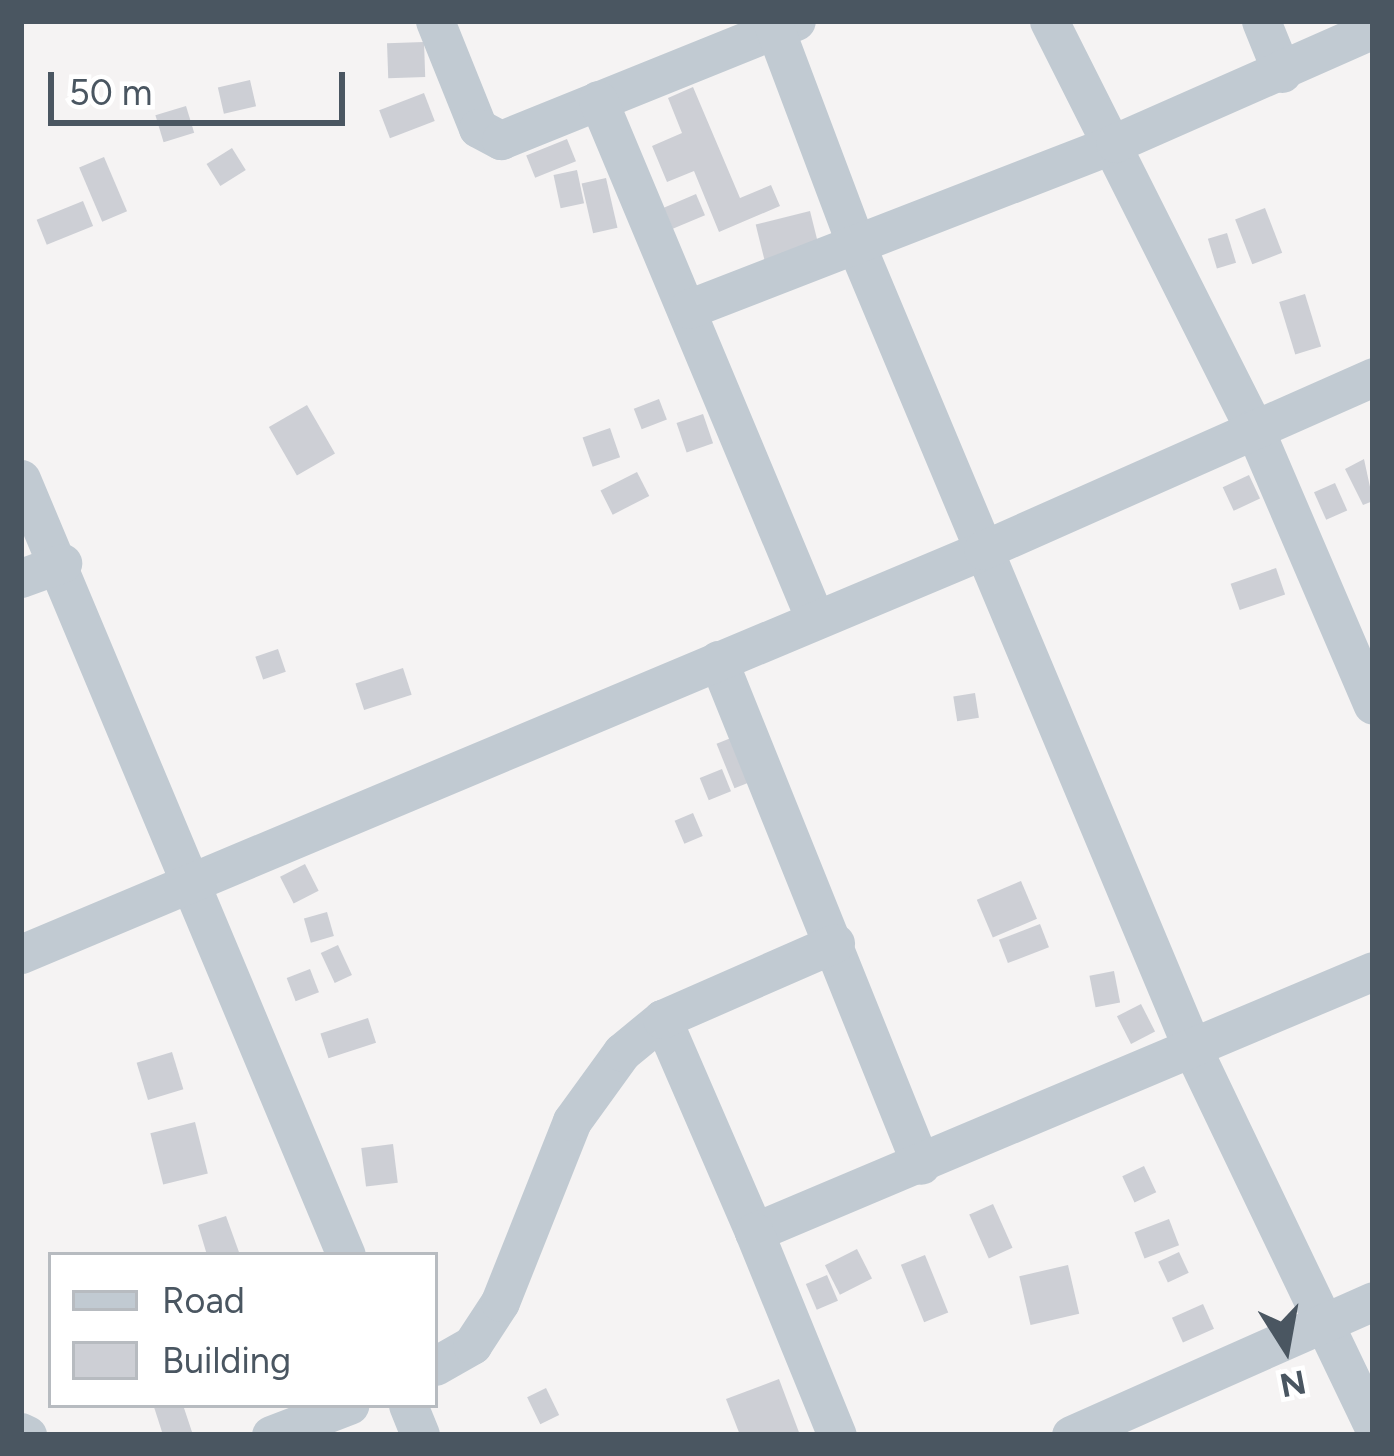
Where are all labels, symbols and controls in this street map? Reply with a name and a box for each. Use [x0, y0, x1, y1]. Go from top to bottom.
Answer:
scale bar [54, 48, 351, 122]
text: 50 m [69, 71, 152, 114]
legend [48, 1252, 438, 1408]
text: Road [162, 1279, 245, 1322]
north arrow [1226, 1288, 1346, 1408]
text: Building [162, 1339, 291, 1382]
text: N [1277, 1362, 1309, 1405]

